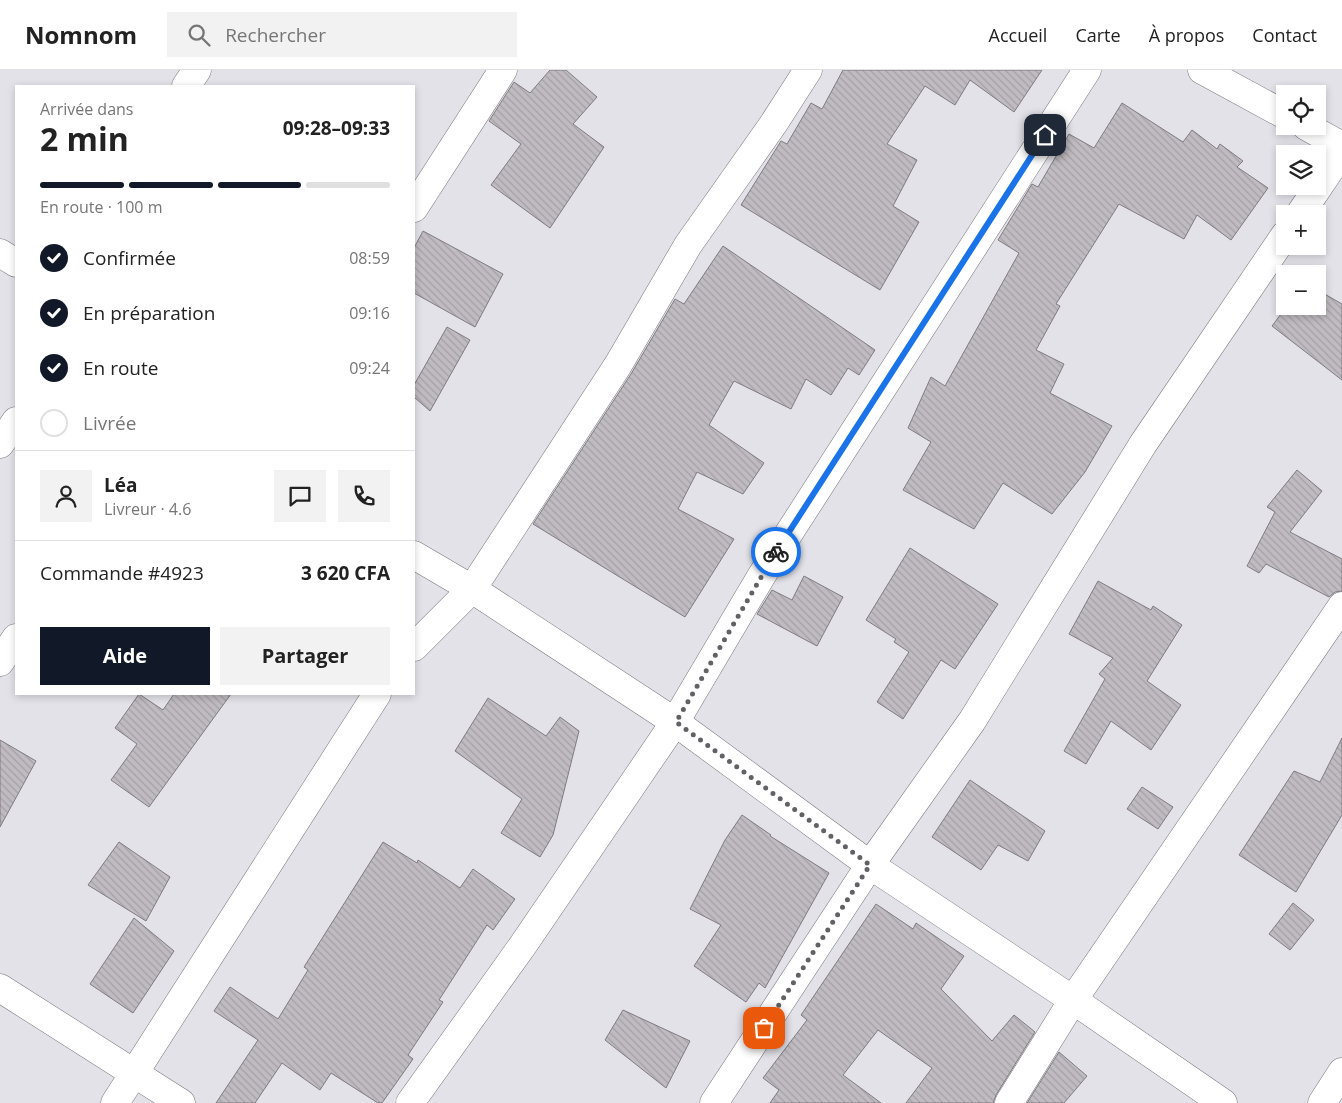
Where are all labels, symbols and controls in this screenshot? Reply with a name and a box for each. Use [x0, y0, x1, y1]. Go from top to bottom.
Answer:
search box [167, 12, 517, 57]
text: Nomnom [25, 18, 137, 51]
icon: search [185, 21, 213, 49]
text: Rechercher [225, 22, 326, 48]
text: Accueil [989, 23, 1047, 47]
text: Carte [1075, 23, 1121, 47]
text: À propos [1149, 23, 1224, 47]
text: Contact [1252, 23, 1317, 47]
map controls [1276, 85, 1326, 315]
button: locate [1276, 85, 1326, 135]
text: Arrivée dans [40, 98, 133, 120]
pin [1024, 114, 1066, 156]
text: 09:28–09:33 [283, 115, 390, 141]
text: 2 min [40, 117, 129, 160]
icon: home [1031, 121, 1059, 149]
button: layers [1276, 145, 1326, 195]
text: En route · 100 m [40, 196, 162, 218]
button: + [1276, 205, 1326, 255]
icon: check [40, 244, 68, 272]
text: Confirmée [83, 245, 176, 271]
text: 08:59 [349, 247, 390, 269]
button: − [1276, 265, 1326, 315]
icon: check [40, 299, 68, 327]
text: En préparation [83, 300, 215, 326]
text: 09:16 [349, 302, 390, 324]
icon: check [40, 354, 68, 382]
text: En route [83, 355, 158, 381]
text: 09:24 [349, 357, 390, 379]
text: Livrée [83, 410, 136, 436]
button: person [40, 470, 92, 522]
button: chat [274, 470, 326, 522]
button: phone [338, 470, 390, 522]
text: Léa [104, 472, 137, 498]
text: Livreur · 4.6 [104, 498, 191, 520]
courier [751, 527, 801, 577]
icon: bike [762, 538, 790, 566]
text: Commande #4923 [40, 560, 204, 586]
text: 3 620 CFA [301, 560, 390, 586]
button: Aide [40, 627, 210, 685]
button: Partager [220, 627, 390, 685]
pin [743, 1007, 785, 1049]
icon: bag [750, 1014, 778, 1042]

